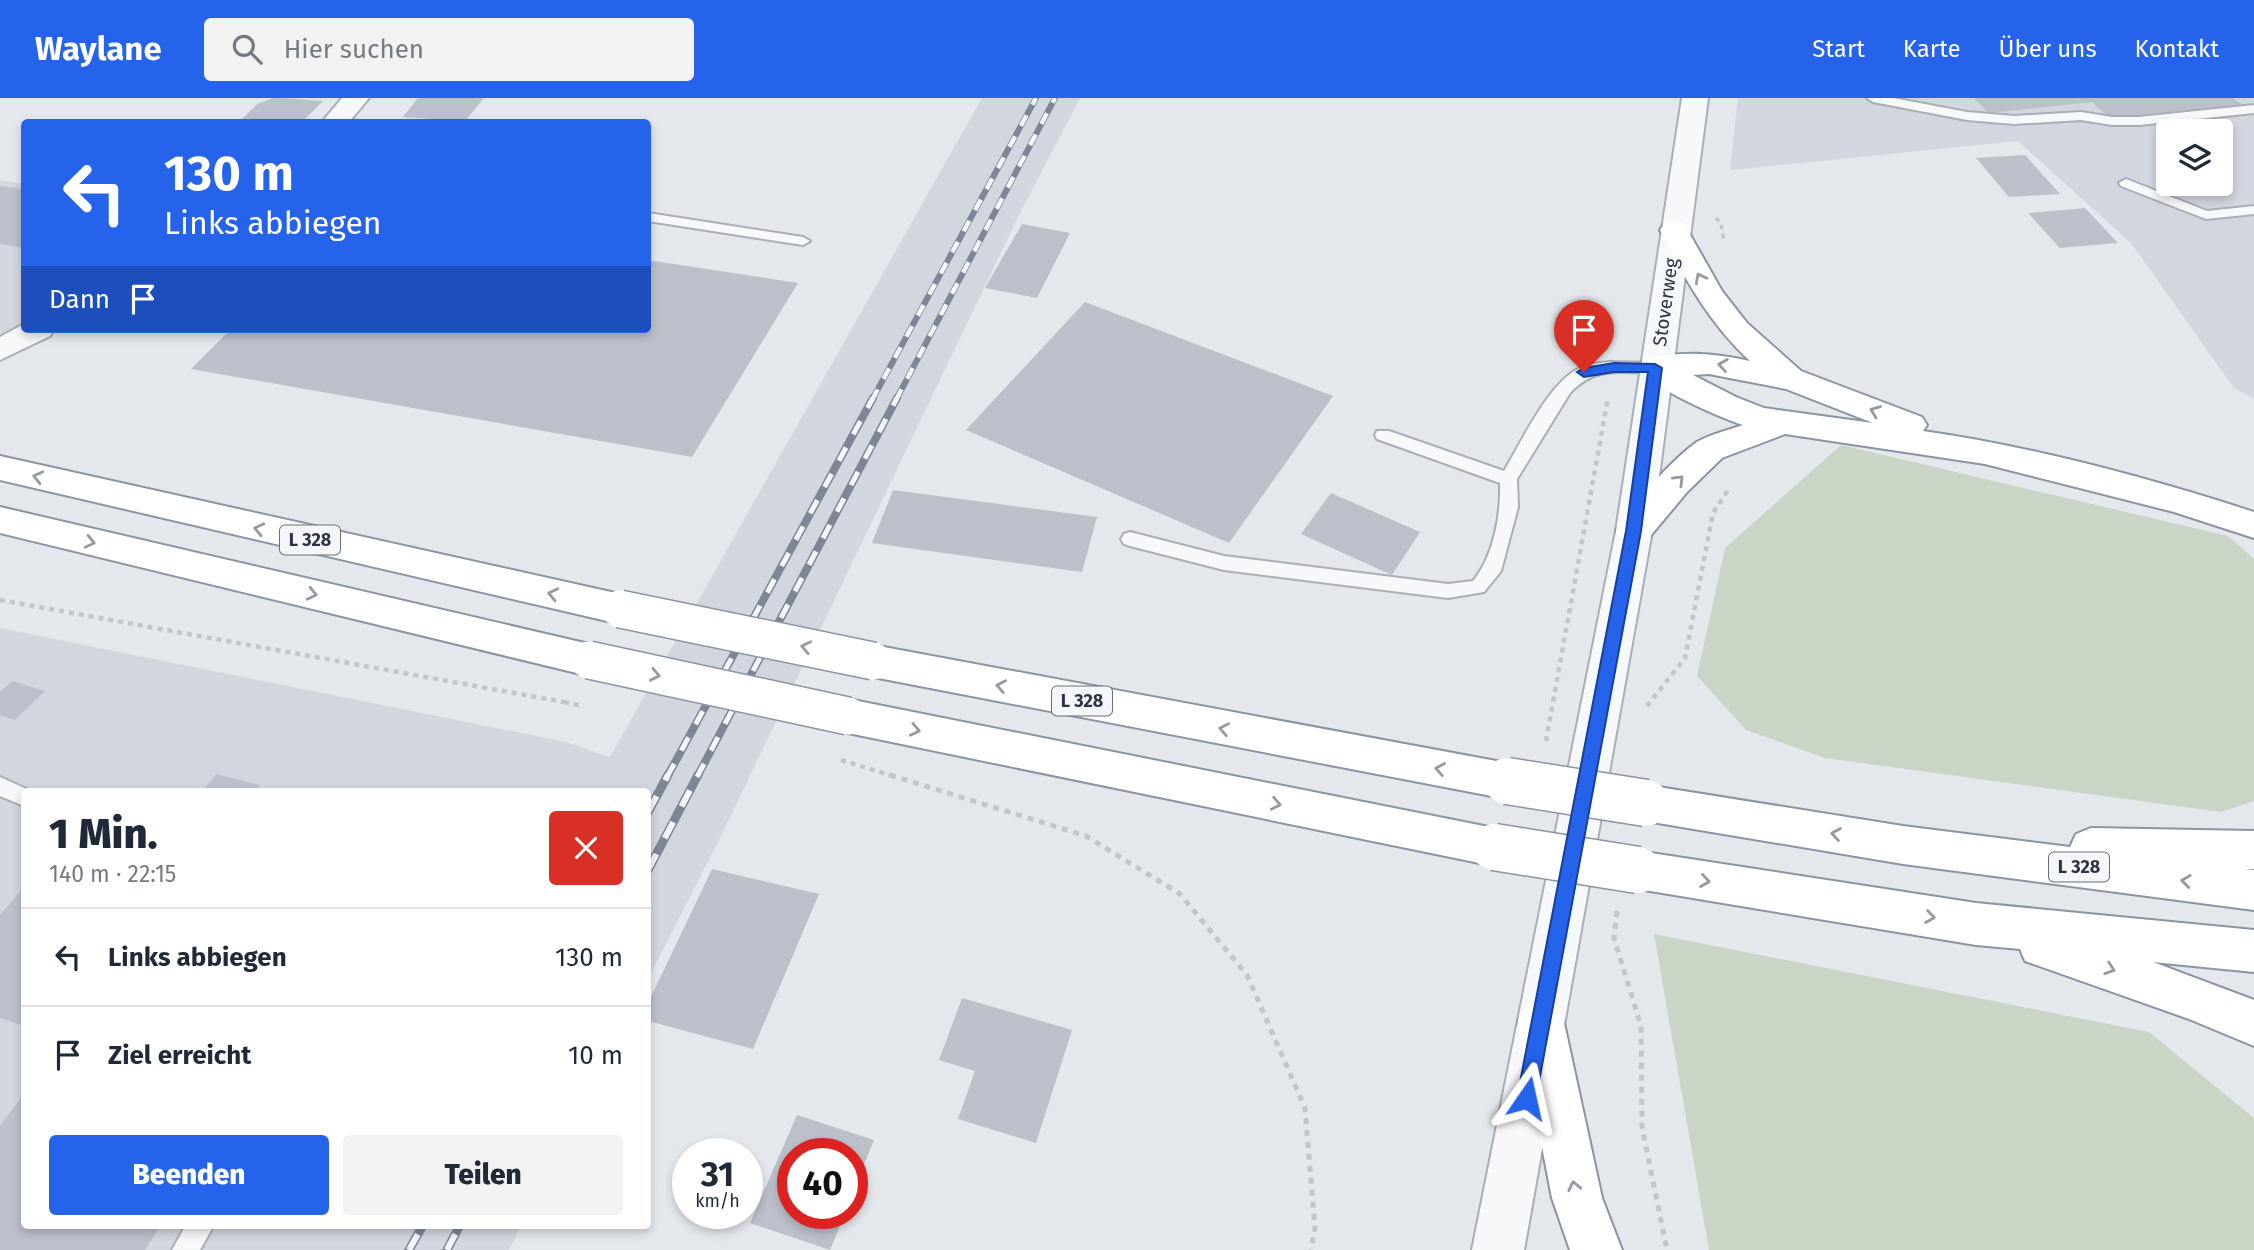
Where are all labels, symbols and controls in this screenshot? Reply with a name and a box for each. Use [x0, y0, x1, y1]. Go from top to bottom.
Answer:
search box [204, 18, 694, 81]
text: Waylane [35, 29, 162, 69]
icon: search [228, 30, 266, 68]
text: Hier suchen [284, 34, 424, 65]
text: Start [1812, 35, 1865, 63]
text: Karte [1903, 35, 1961, 63]
text: Über uns [1999, 35, 2097, 63]
text: Kontakt [2135, 35, 2219, 63]
map controls [2156, 119, 2233, 196]
button: layers [2156, 119, 2233, 196]
text: 130 m [164, 144, 294, 203]
icon: left [49, 147, 140, 238]
text: Links abbiegen [164, 204, 382, 242]
street label: Stoverweg [1648, 256, 1683, 348]
one-way arrow [1694, 273, 1708, 285]
icon: arrive [124, 280, 162, 318]
text: Dann [49, 284, 110, 315]
pin [1554, 300, 1614, 372]
icon: arrive [1565, 311, 1603, 349]
one-way arrow [1717, 358, 1729, 373]
one-way arrow [1869, 405, 1881, 419]
one-way arrow [32, 470, 44, 485]
one-way arrow [1670, 475, 1683, 488]
one-way arrow [253, 522, 265, 537]
road number: L 328 [280, 526, 340, 555]
one-way arrow [84, 534, 96, 548]
one-way arrow [305, 586, 317, 601]
one-way arrow [547, 588, 559, 603]
one-way arrow [800, 641, 812, 656]
one-way arrow [649, 666, 661, 681]
one-way arrow [995, 679, 1007, 694]
road number: L 328 [1052, 686, 1112, 716]
one-way arrow [909, 722, 921, 737]
one-way arrow [1218, 723, 1230, 738]
one-way arrow [1434, 762, 1446, 777]
one-way arrow [1270, 796, 1282, 811]
text: 1 Min. [49, 809, 158, 859]
button: close [549, 811, 623, 885]
one-way arrow [1830, 827, 1842, 842]
road number: L 328 [2049, 852, 2109, 882]
text: 140 m · 22:15 [49, 860, 176, 888]
one-way arrow [1699, 873, 1711, 888]
one-way arrow [2180, 874, 2192, 889]
one-way arrow [1924, 909, 1936, 924]
icon: left [49, 938, 87, 976]
text: Links abbiegen [108, 942, 287, 973]
text: 130 m [555, 942, 623, 973]
one-way arrow [2104, 961, 2116, 976]
icon: arrive [49, 1036, 87, 1074]
text: Ziel erreicht [108, 1040, 251, 1071]
text: 10 m [568, 1040, 623, 1071]
position arrow [1490, 1061, 1564, 1135]
button: Beenden [49, 1135, 329, 1215]
button: Teilen [343, 1135, 623, 1215]
speed limit sign: 40 [777, 1138, 868, 1229]
text: 31 [701, 1153, 734, 1195]
one-way arrow [1568, 1180, 1583, 1192]
text: km/h [695, 1190, 740, 1212]

